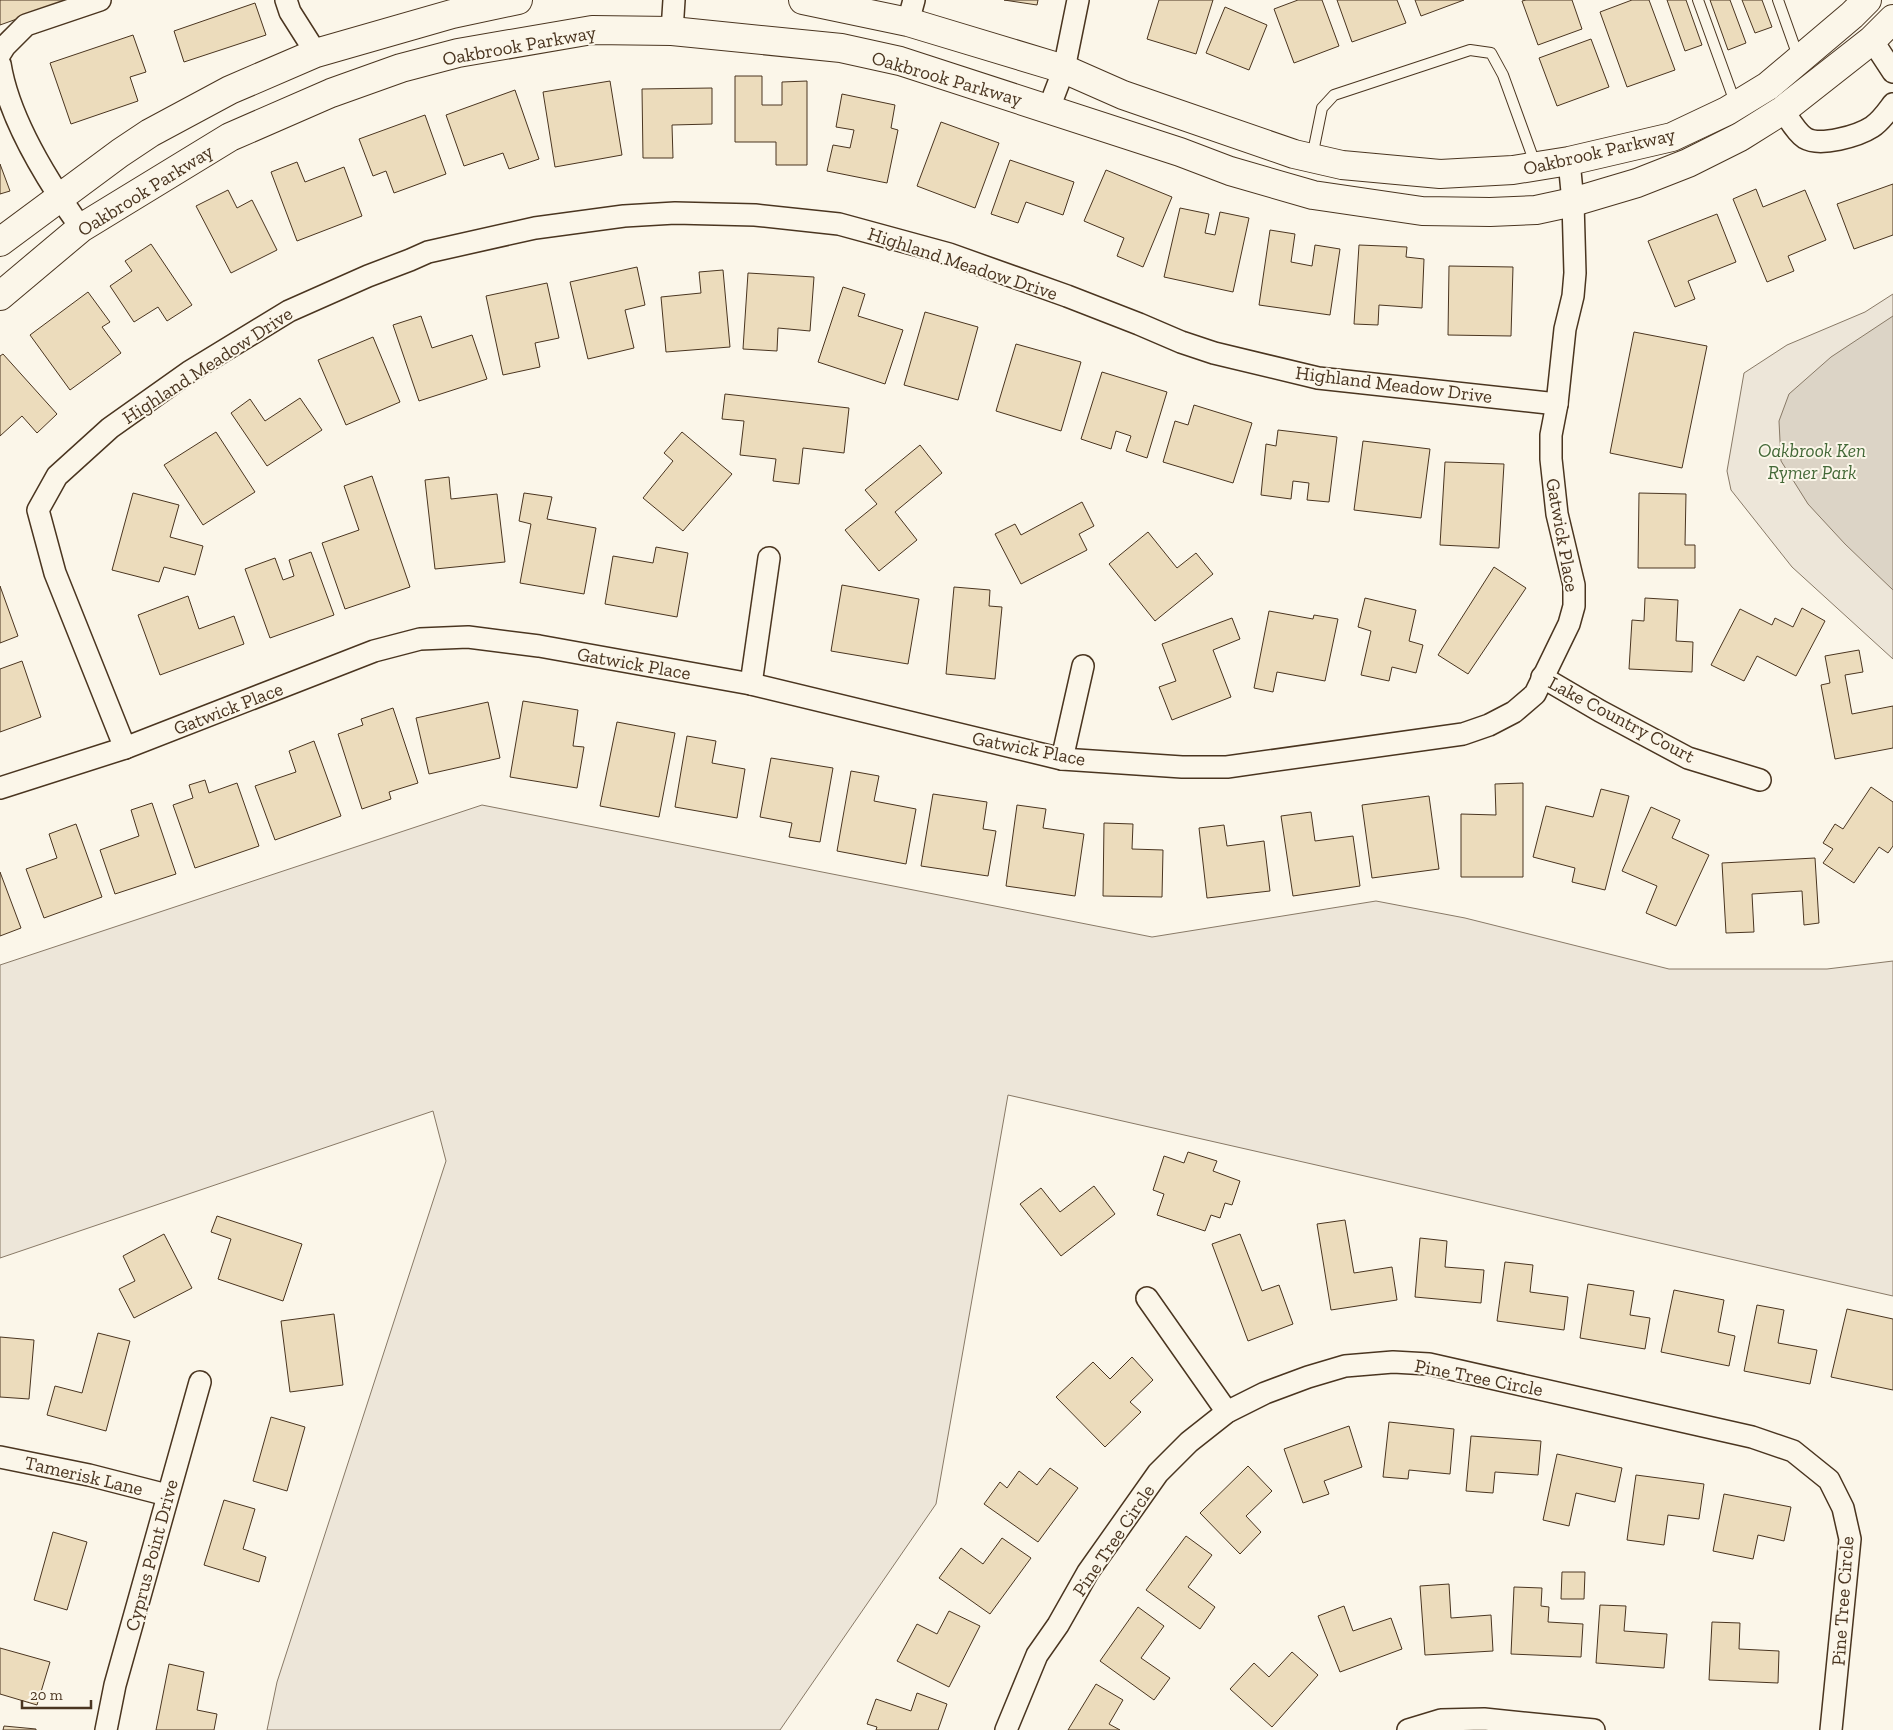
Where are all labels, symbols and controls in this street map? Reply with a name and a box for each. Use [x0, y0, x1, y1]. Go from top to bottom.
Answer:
street label: Oakbrook Parkway [441, 21, 598, 70]
street label: Oakbrook Parkway [869, 46, 1025, 111]
street label: Oakbrook Parkway [1521, 123, 1678, 180]
street label: Oakbrook Parkway [73, 139, 217, 241]
street label: Highland Meadow Drive [865, 222, 1061, 305]
street label: Highland Meadow Drive [118, 302, 297, 429]
street label: Highland Meadow Drive [1294, 361, 1494, 408]
park label: Oakbrook Ken Rymer Park [1758, 439, 1866, 484]
street label: Gatwick Place [1541, 476, 1584, 594]
street label: Gatwick Place [575, 642, 693, 685]
street label: Lake Country Court [1545, 671, 1699, 768]
street label: Gatwick Place [170, 677, 286, 740]
street label: Gatwick Place [970, 726, 1088, 771]
street label: Pine Tree Circle [1413, 1354, 1545, 1401]
street label: Tamerisk Lane [22, 1451, 145, 1500]
street label: Cyprus Point Drive [120, 1477, 183, 1634]
street label: Pine Tree Circle [1068, 1480, 1159, 1601]
street label: Pine Tree Circle [1826, 1535, 1859, 1667]
scale bar [22, 1678, 91, 1710]
text: 20 m [30, 1686, 63, 1704]

